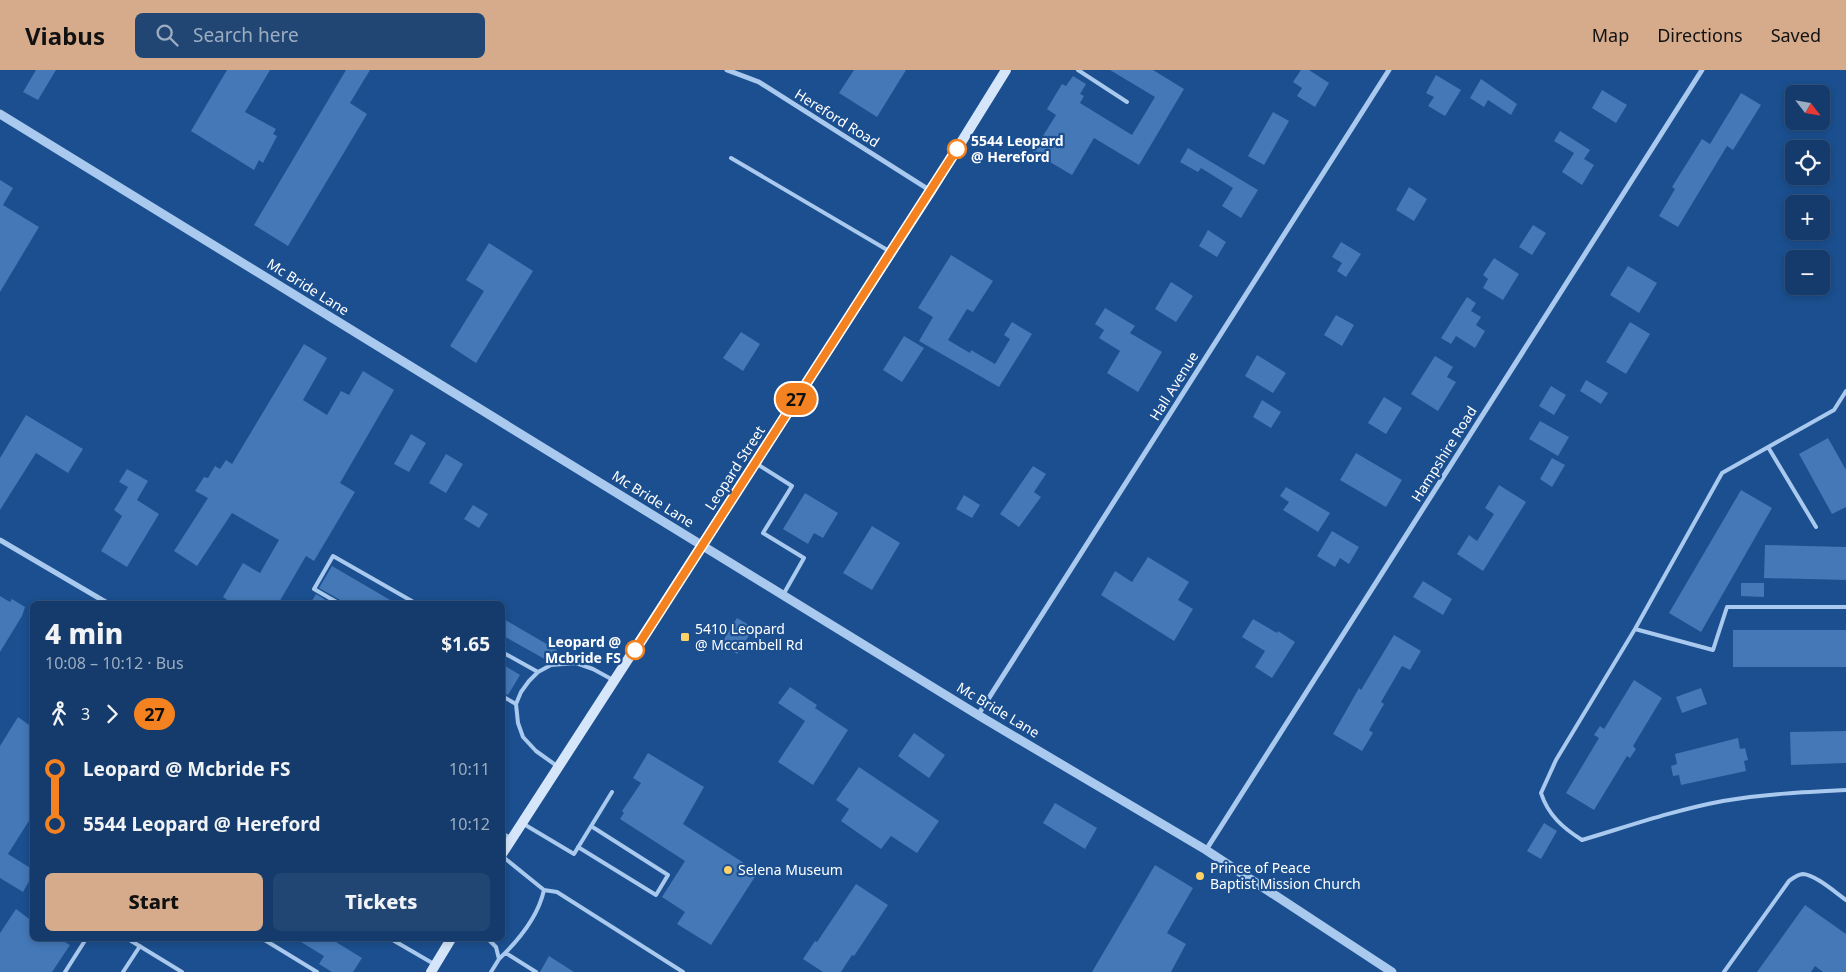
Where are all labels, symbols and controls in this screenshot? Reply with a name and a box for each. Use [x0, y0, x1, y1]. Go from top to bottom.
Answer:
search box [135, 13, 485, 58]
text: Viabus [25, 19, 105, 52]
icon: search [153, 21, 181, 49]
text: Search here [193, 22, 299, 48]
text: Map [1592, 23, 1629, 47]
text: Directions [1657, 23, 1743, 47]
text: Saved [1771, 23, 1821, 47]
street label: Hereford Road [791, 84, 883, 151]
north arrow [1785, 85, 1830, 130]
map controls [1785, 85, 1830, 295]
place label: 5544 Leopard @ Hereford [971, 131, 1064, 166]
marker: 5544 Leopard @ Hereford [947, 139, 967, 159]
button: locate [1785, 140, 1830, 185]
button: + [1785, 195, 1830, 240]
button: − [1785, 250, 1830, 295]
street label: Mc Bride Lane [264, 254, 353, 319]
street label: Hall Avenue [1145, 347, 1202, 424]
line badge: 27 [774, 383, 818, 415]
text: 27 [786, 387, 806, 411]
street label: Hampshire Road [1406, 402, 1481, 505]
street label: Leopard Street [700, 422, 769, 514]
street label: Mc Bride Lane [609, 466, 698, 531]
text: 4 min [45, 614, 123, 652]
place label: 5410 Leopard @ Mccambell Rd [695, 619, 803, 654]
text: $1.65 [441, 631, 490, 657]
marker: 5410 Leopard @ Mccambell Rd [679, 631, 691, 643]
place label: Leopard @ Mcbride FS [545, 632, 621, 667]
marker: Leopard @ Mcbride FS [625, 640, 645, 660]
text: 10:08 – 10:12 · Bus [45, 652, 184, 674]
street label: Mc Bride Lane [953, 677, 1043, 742]
icon: walk [45, 700, 73, 728]
icon: forward [98, 700, 126, 728]
text: 27 [144, 702, 165, 726]
text: 3 [81, 703, 90, 725]
text: Leopard @ Mcbride FS [83, 756, 290, 782]
text: 10:11 [449, 758, 490, 780]
text: 5544 Leopard @ Hereford [83, 811, 320, 837]
text: 10:12 [449, 813, 490, 835]
place label: Prince of Peace Baptist Mission Church [1210, 858, 1361, 893]
place label: Selena Museum [738, 860, 843, 879]
marker: Selena Museum [722, 864, 734, 876]
marker: Prince of Peace Baptist Mission Church [1194, 870, 1206, 882]
button: Start [45, 873, 263, 931]
button: Tickets [273, 873, 490, 931]

